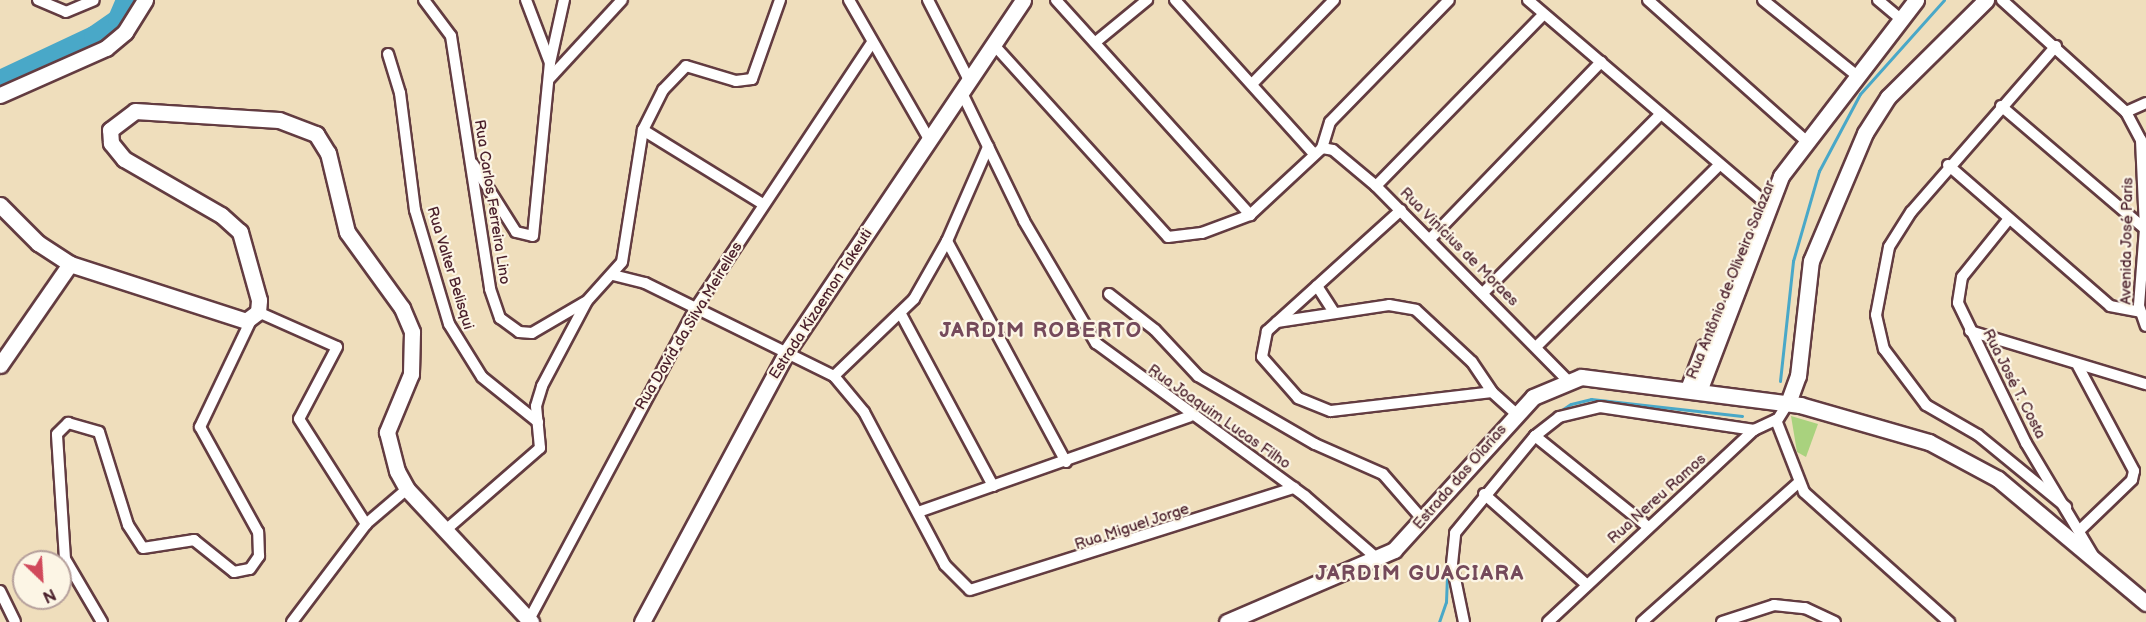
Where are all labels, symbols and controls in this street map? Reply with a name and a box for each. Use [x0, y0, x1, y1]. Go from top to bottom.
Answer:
street label: Rua Carlos Ferreira Lino [470, 118, 514, 286]
street label: Avenida José Paris [2117, 177, 2137, 305]
street label: Rua Antônio de Oliveira Salazar [1683, 178, 1779, 382]
street label: Rua Vinícius de Moraes [1396, 184, 1522, 310]
street label: Rua Valter Belisqui [423, 204, 477, 332]
street label: Estrada Kizaemon Takeuti [766, 225, 876, 383]
street label: Rua David da Silva Meirelles [632, 239, 746, 413]
district label: JARDIM ROBERTO [939, 318, 1143, 344]
street label: Rua José T. Costa [1978, 326, 2050, 442]
street label: Rua Joaquim Lucas Filho [1144, 361, 1294, 473]
street label: Estrada das Olarias [1410, 421, 1510, 533]
street label: Rua Nereu Ramos [1604, 450, 1710, 548]
street label: Rua Miguel Jorge [1072, 500, 1192, 554]
north arrow [12, 550, 72, 610]
district label: JARDIM GUACIARA [1315, 561, 1525, 587]
text: N [40, 584, 58, 606]

